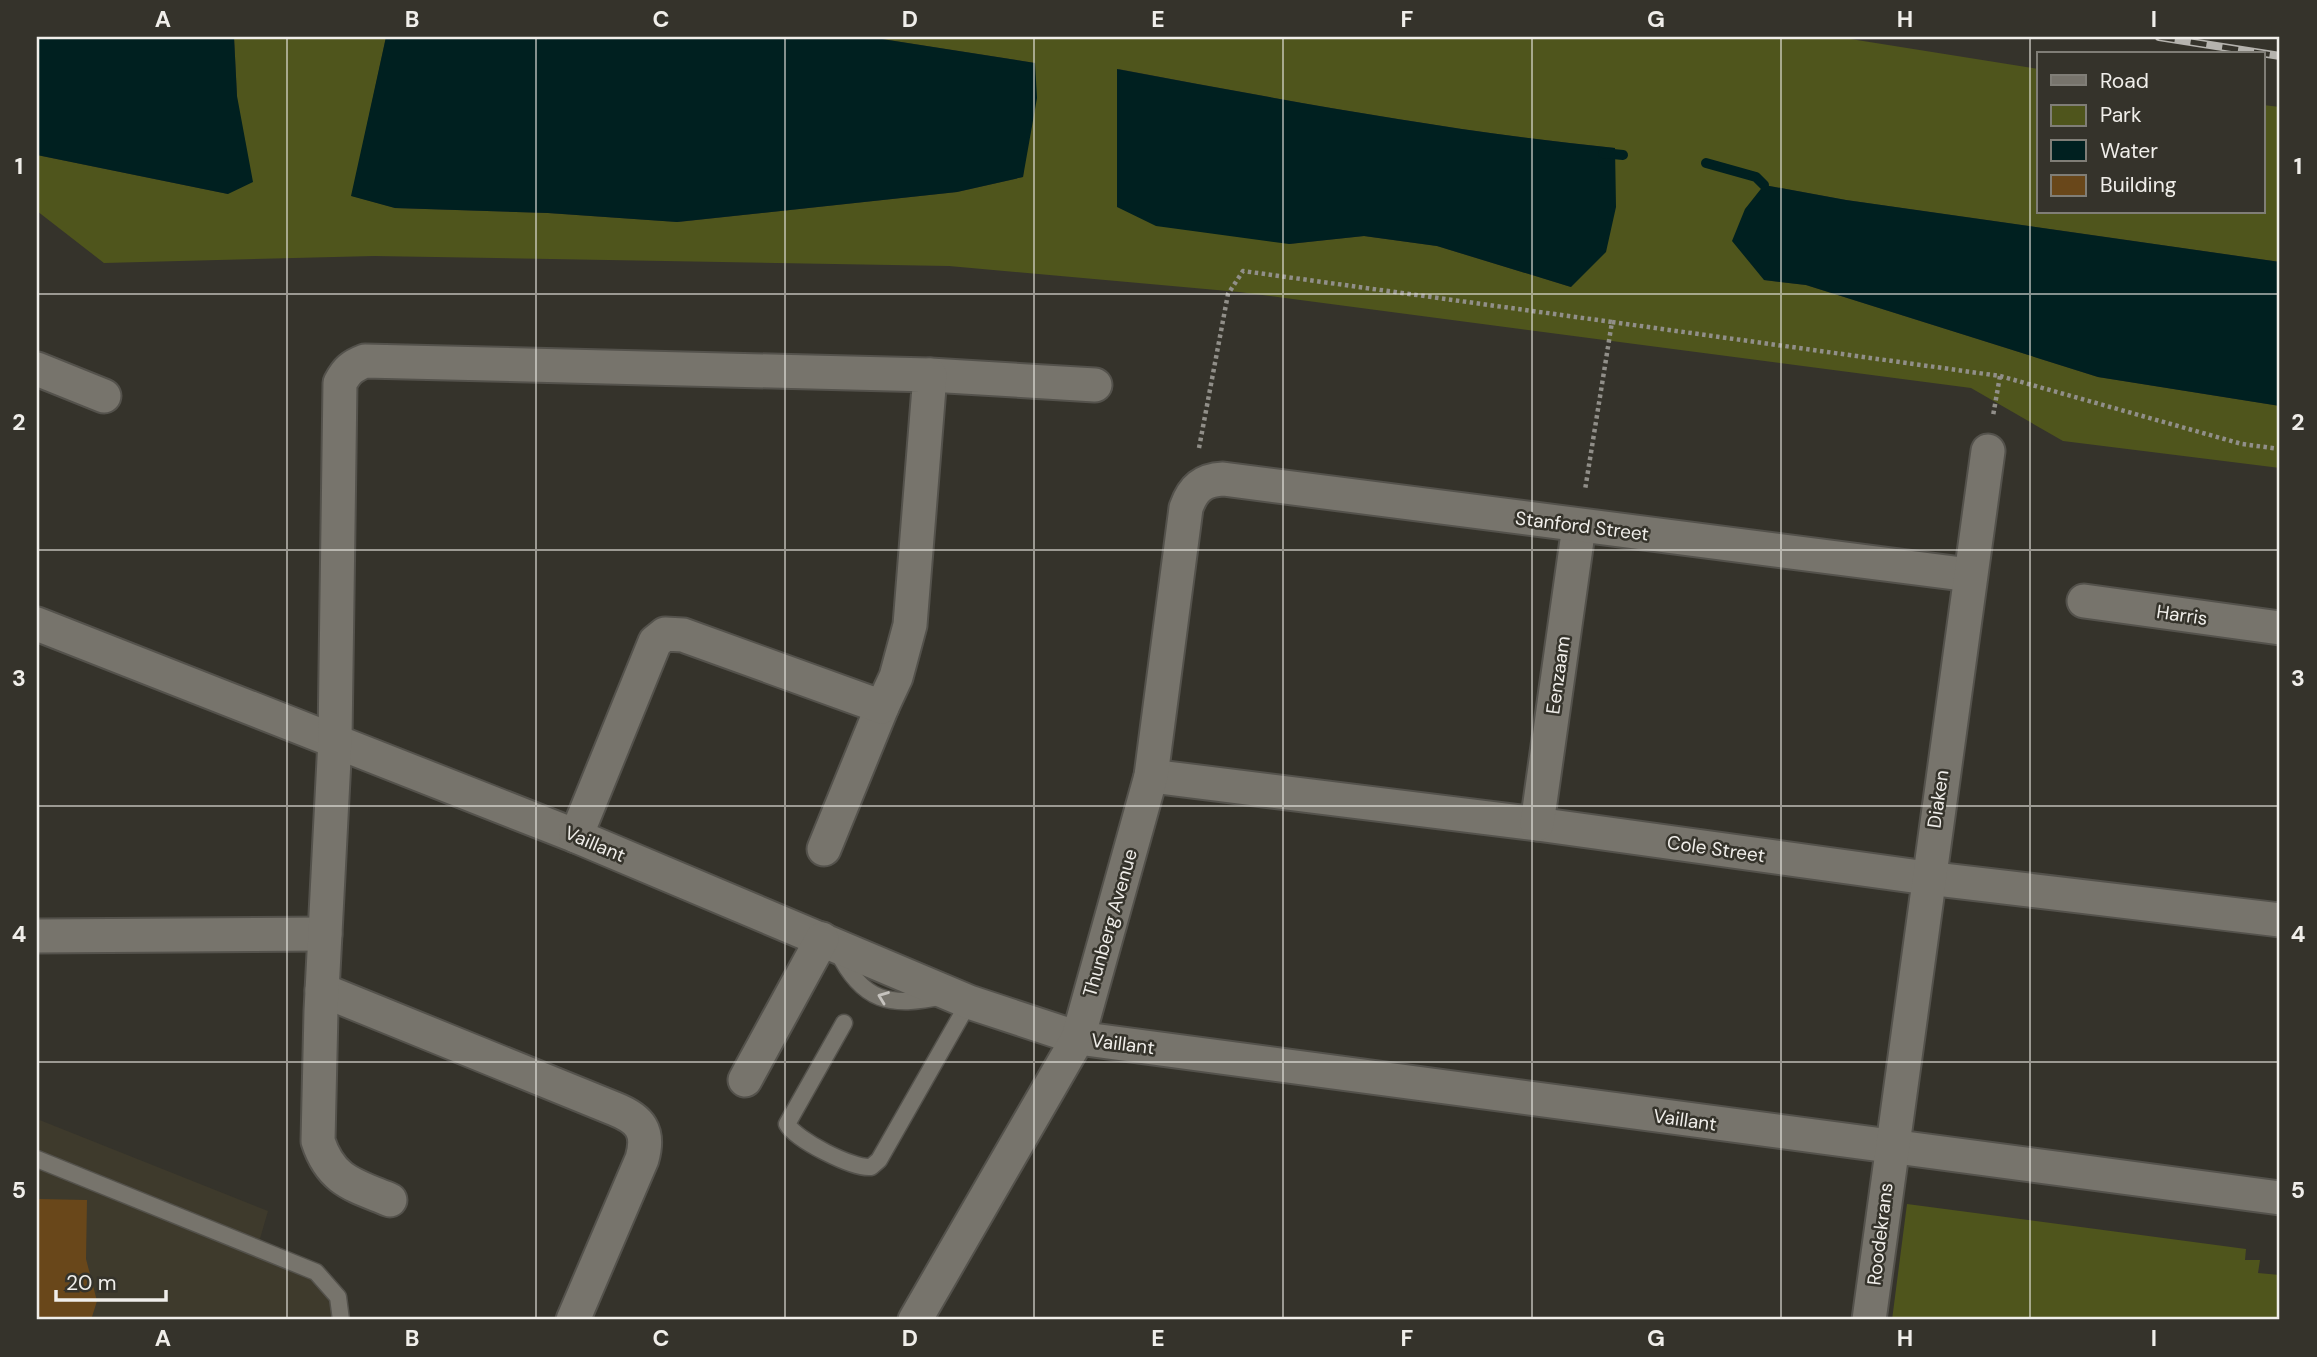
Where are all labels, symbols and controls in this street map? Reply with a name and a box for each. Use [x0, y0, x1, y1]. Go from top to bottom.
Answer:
text: A [155, 4, 171, 34]
text: B [405, 4, 419, 34]
text: C [653, 4, 669, 34]
text: D [902, 4, 918, 34]
text: E [1151, 4, 1165, 34]
text: F [1401, 4, 1414, 34]
text: G [1647, 4, 1665, 34]
text: H [1897, 4, 1913, 34]
text: I [2151, 4, 2157, 34]
legend [2037, 52, 2264, 214]
text: Road [2100, 67, 2149, 95]
text: Park [2100, 101, 2142, 129]
text: Water [2100, 137, 2158, 165]
text: 1 [15, 151, 23, 181]
text: 1 [2294, 151, 2302, 181]
text: Building [2100, 171, 2177, 199]
text: 2 [12, 407, 26, 437]
text: 2 [2291, 407, 2305, 437]
street label: Stanford Street [1514, 505, 1650, 547]
street label: Harris [2155, 599, 2209, 631]
street label: Eenzaam [1540, 634, 1576, 716]
text: 3 [12, 663, 26, 693]
text: 3 [2291, 663, 2305, 693]
street label: Diaken [1922, 768, 1954, 830]
street label: Vaillant [561, 820, 629, 868]
street label: Cole Street [1665, 830, 1767, 868]
street label: Thunberg Avenue [1077, 846, 1143, 1000]
text: 4 [12, 919, 27, 949]
text: 4 [2291, 919, 2306, 949]
one-way arrow [878, 991, 890, 1005]
street label: Vaillant [1090, 1028, 1156, 1060]
street label: Vaillant [1652, 1103, 1718, 1137]
text: 5 [12, 1175, 26, 1205]
text: 5 [2291, 1175, 2305, 1205]
street label: Roodekrans [1861, 1181, 1899, 1287]
scale bar [56, 1259, 166, 1303]
text: 20 m [66, 1269, 117, 1297]
text: A [155, 1323, 171, 1353]
text: B [405, 1323, 419, 1353]
text: C [653, 1323, 669, 1353]
text: D [902, 1323, 918, 1353]
text: E [1151, 1323, 1165, 1353]
text: F [1401, 1323, 1414, 1353]
text: G [1647, 1323, 1665, 1353]
text: H [1897, 1323, 1913, 1353]
text: I [2151, 1323, 2157, 1353]

